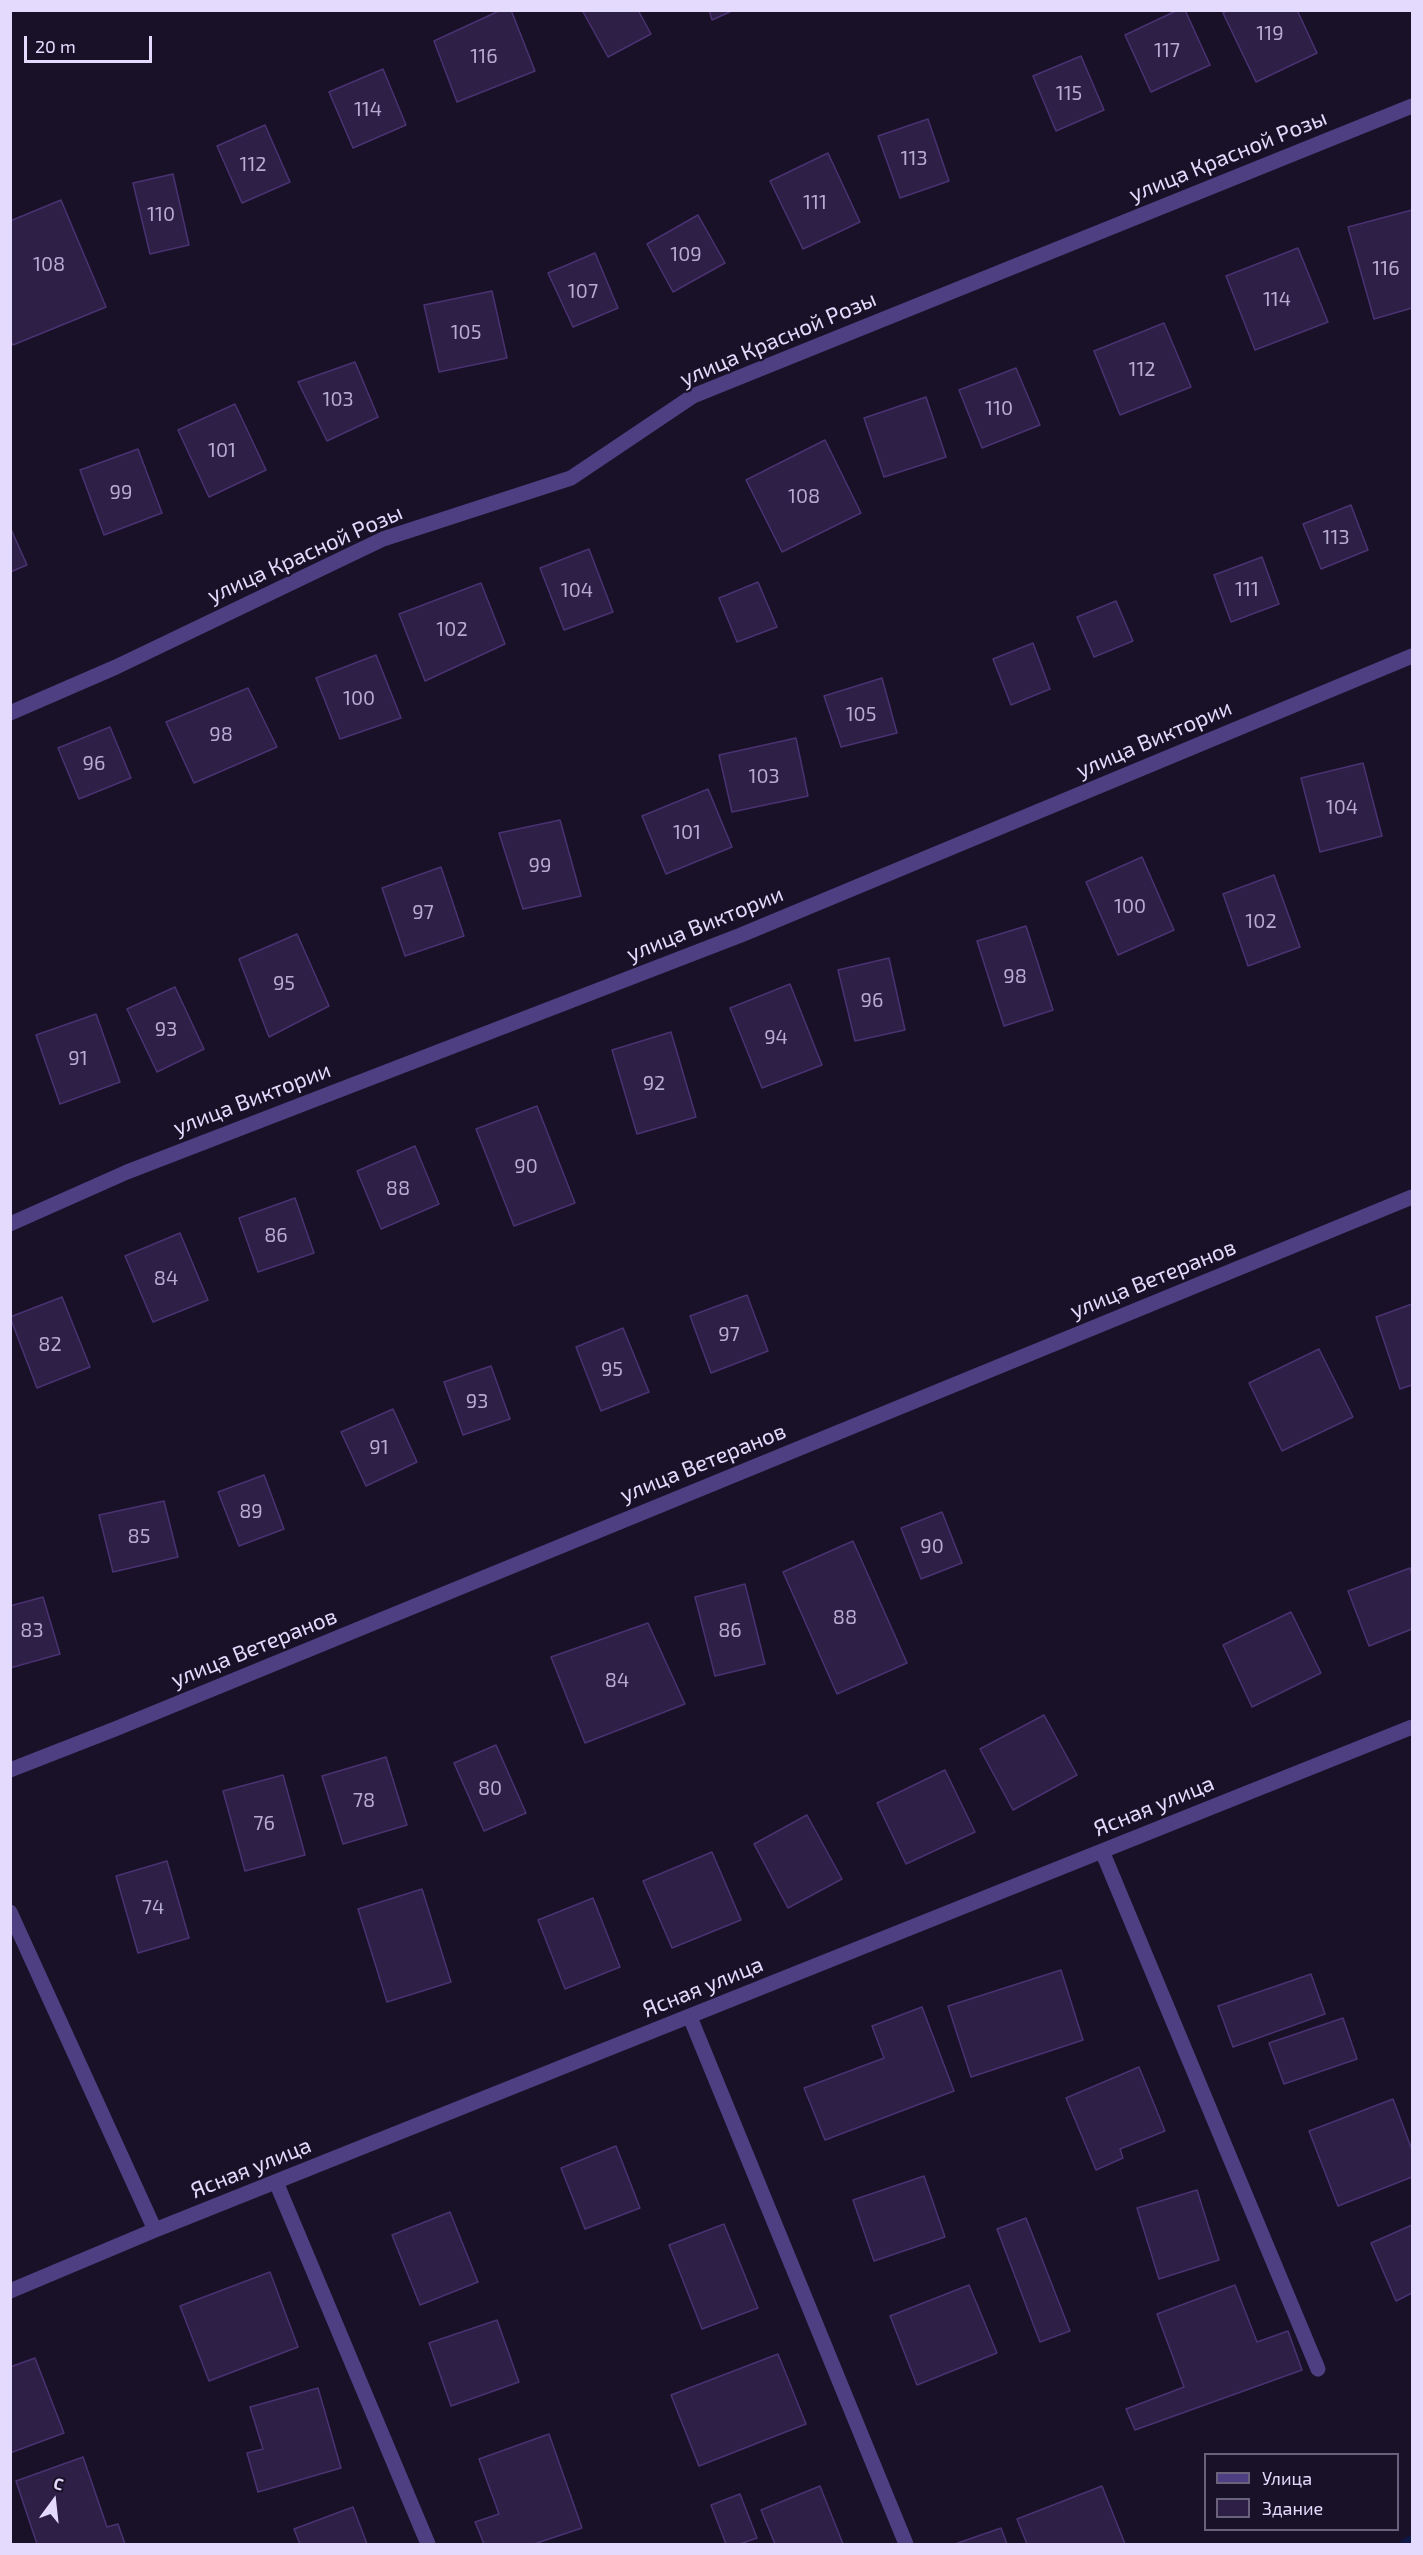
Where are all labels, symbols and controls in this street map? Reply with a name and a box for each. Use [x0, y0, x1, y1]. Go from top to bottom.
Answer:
house number: 119 [1256, 21, 1284, 45]
scale bar [27, 24, 154, 62]
text: 20 m [35, 35, 76, 57]
house number: 117 [1154, 38, 1180, 62]
house number: 116 [470, 44, 498, 68]
house number: 115 [1056, 81, 1082, 105]
house number: 114 [354, 97, 382, 121]
street label: улица Красной Розы [1125, 104, 1331, 208]
house number: 113 [900, 146, 928, 170]
house number: 112 [239, 152, 267, 176]
house number: 111 [803, 190, 827, 214]
house number: 110 [147, 202, 175, 226]
house number: 109 [670, 242, 702, 266]
house number: 108 [33, 252, 65, 276]
house number: 116 [1372, 256, 1400, 280]
house number: 107 [568, 279, 598, 303]
street label: улица Красной Розы [676, 286, 880, 392]
house number: 114 [1263, 287, 1291, 311]
house number: 105 [451, 320, 481, 344]
house number: 112 [1128, 357, 1156, 381]
house number: 103 [322, 387, 354, 411]
house number: 110 [985, 396, 1013, 420]
house number: 101 [208, 438, 236, 462]
house number: 99 [110, 480, 132, 504]
house number: 108 [788, 484, 820, 508]
street label: улица Красной Розы [203, 499, 407, 609]
house number: 113 [1322, 525, 1350, 549]
house number: 111 [1235, 577, 1259, 601]
house number: 104 [561, 578, 593, 602]
house number: 102 [436, 617, 468, 641]
house number: 100 [343, 686, 375, 710]
street label: улица Виктории [1072, 694, 1236, 784]
house number: 105 [846, 702, 876, 726]
house number: 98 [209, 722, 233, 746]
house number: 96 [83, 751, 105, 775]
house number: 103 [748, 764, 780, 788]
house number: 104 [1326, 795, 1358, 819]
house number: 101 [673, 820, 701, 844]
house number: 99 [529, 853, 551, 877]
street label: улица Виктории [623, 881, 787, 967]
house number: 100 [1114, 894, 1146, 918]
house number: 97 [412, 900, 434, 924]
house number: 102 [1245, 909, 1277, 933]
house number: 98 [1003, 964, 1027, 988]
house number: 95 [273, 971, 295, 995]
house number: 96 [861, 988, 883, 1012]
house number: 93 [155, 1017, 177, 1041]
house number: 94 [764, 1025, 788, 1049]
house number: 91 [68, 1046, 88, 1070]
street label: улица Виктории [170, 1057, 334, 1141]
house number: 92 [643, 1071, 665, 1095]
house number: 90 [514, 1154, 538, 1178]
house number: 88 [386, 1176, 410, 1200]
house number: 86 [264, 1223, 288, 1247]
street label: улица Ветеранов [1066, 1234, 1240, 1324]
house number: 84 [154, 1266, 178, 1290]
house number: 97 [718, 1322, 740, 1346]
house number: 82 [38, 1332, 62, 1356]
house number: 95 [601, 1357, 623, 1381]
house number: 93 [466, 1389, 488, 1413]
street label: улица Ветеранов [616, 1418, 790, 1508]
house number: 91 [369, 1435, 389, 1459]
house number: 89 [239, 1499, 263, 1523]
house number: 85 [128, 1524, 150, 1548]
house number: 90 [920, 1534, 944, 1558]
street label: улица Ветеранов [167, 1603, 341, 1693]
house number: 88 [833, 1605, 857, 1629]
house number: 83 [20, 1618, 44, 1642]
house number: 86 [718, 1618, 742, 1642]
house number: 84 [605, 1668, 629, 1692]
street label: Ясная улица [1090, 1770, 1218, 1842]
house number: 80 [478, 1776, 502, 1800]
house number: 78 [353, 1788, 375, 1812]
house number: 76 [253, 1811, 275, 1835]
house number: 74 [142, 1895, 164, 1919]
street label: Ясная улица [639, 1951, 767, 2023]
street label: Ясная улица [187, 2132, 315, 2204]
legend [1204, 2453, 1399, 2531]
text: Улица [1262, 2467, 1312, 2489]
north arrow [24, 2471, 84, 2531]
text: С [52, 2473, 66, 2494]
text: Здание [1262, 2497, 1323, 2519]

